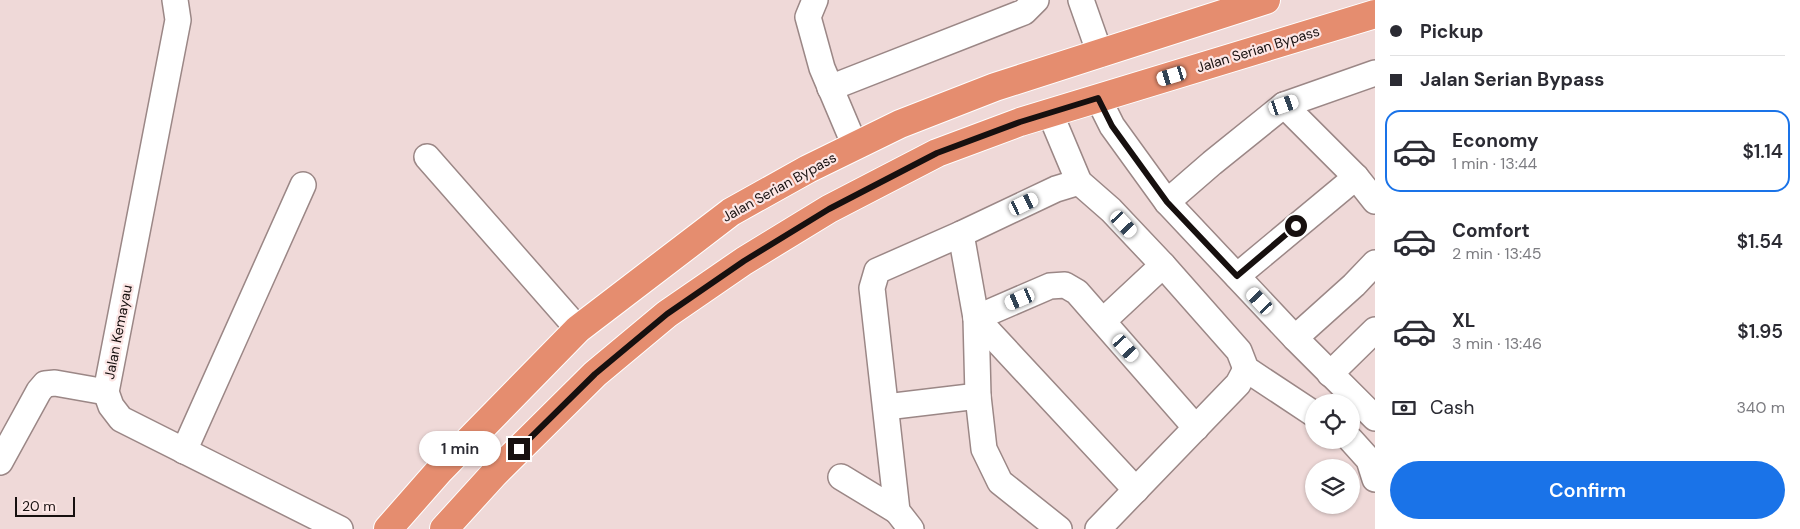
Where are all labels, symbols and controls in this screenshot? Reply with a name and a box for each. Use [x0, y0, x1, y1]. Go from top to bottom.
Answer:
text: Pickup [1420, 19, 1484, 44]
street label: Jalan Serian Bypass [1194, 22, 1322, 76]
car [1155, 64, 1188, 88]
text: Jalan Serian Bypass [1420, 67, 1604, 92]
car [1267, 93, 1300, 117]
text: Economy [1452, 128, 1539, 153]
icon: car [1392, 129, 1437, 174]
text: $1.14 [1742, 139, 1783, 164]
street label: Jalan Serian Bypass [719, 148, 839, 226]
text: 1 min · 13:44 [1452, 153, 1537, 174]
car [1007, 191, 1040, 217]
car [1108, 208, 1139, 240]
route start [1285, 215, 1307, 237]
text: Comfort [1452, 218, 1530, 243]
icon: car [1392, 219, 1437, 264]
text: $1.54 [1737, 229, 1783, 254]
text: 2 min · 13:45 [1452, 243, 1542, 264]
street label: Jalan Kemayau [100, 283, 136, 381]
car [1244, 285, 1275, 317]
car [1003, 286, 1036, 312]
text: XL [1452, 308, 1475, 333]
icon: car [1392, 309, 1437, 354]
text: $1.95 [1737, 319, 1783, 344]
car [1110, 332, 1141, 364]
text: 3 min · 13:46 [1452, 333, 1542, 354]
map controls [1305, 394, 1360, 514]
button: locate [1305, 394, 1360, 449]
icon: cash [1390, 394, 1418, 422]
text: Cash [1430, 395, 1474, 420]
text: 340 m [1736, 397, 1785, 418]
callout: 1 min [419, 432, 502, 466]
text: 1 min [441, 438, 479, 459]
route end [508, 438, 530, 460]
button: layers [1305, 459, 1360, 514]
button: Confirm [1390, 461, 1785, 519]
scale bar [15, 494, 75, 517]
text: 20 m [22, 497, 56, 515]

